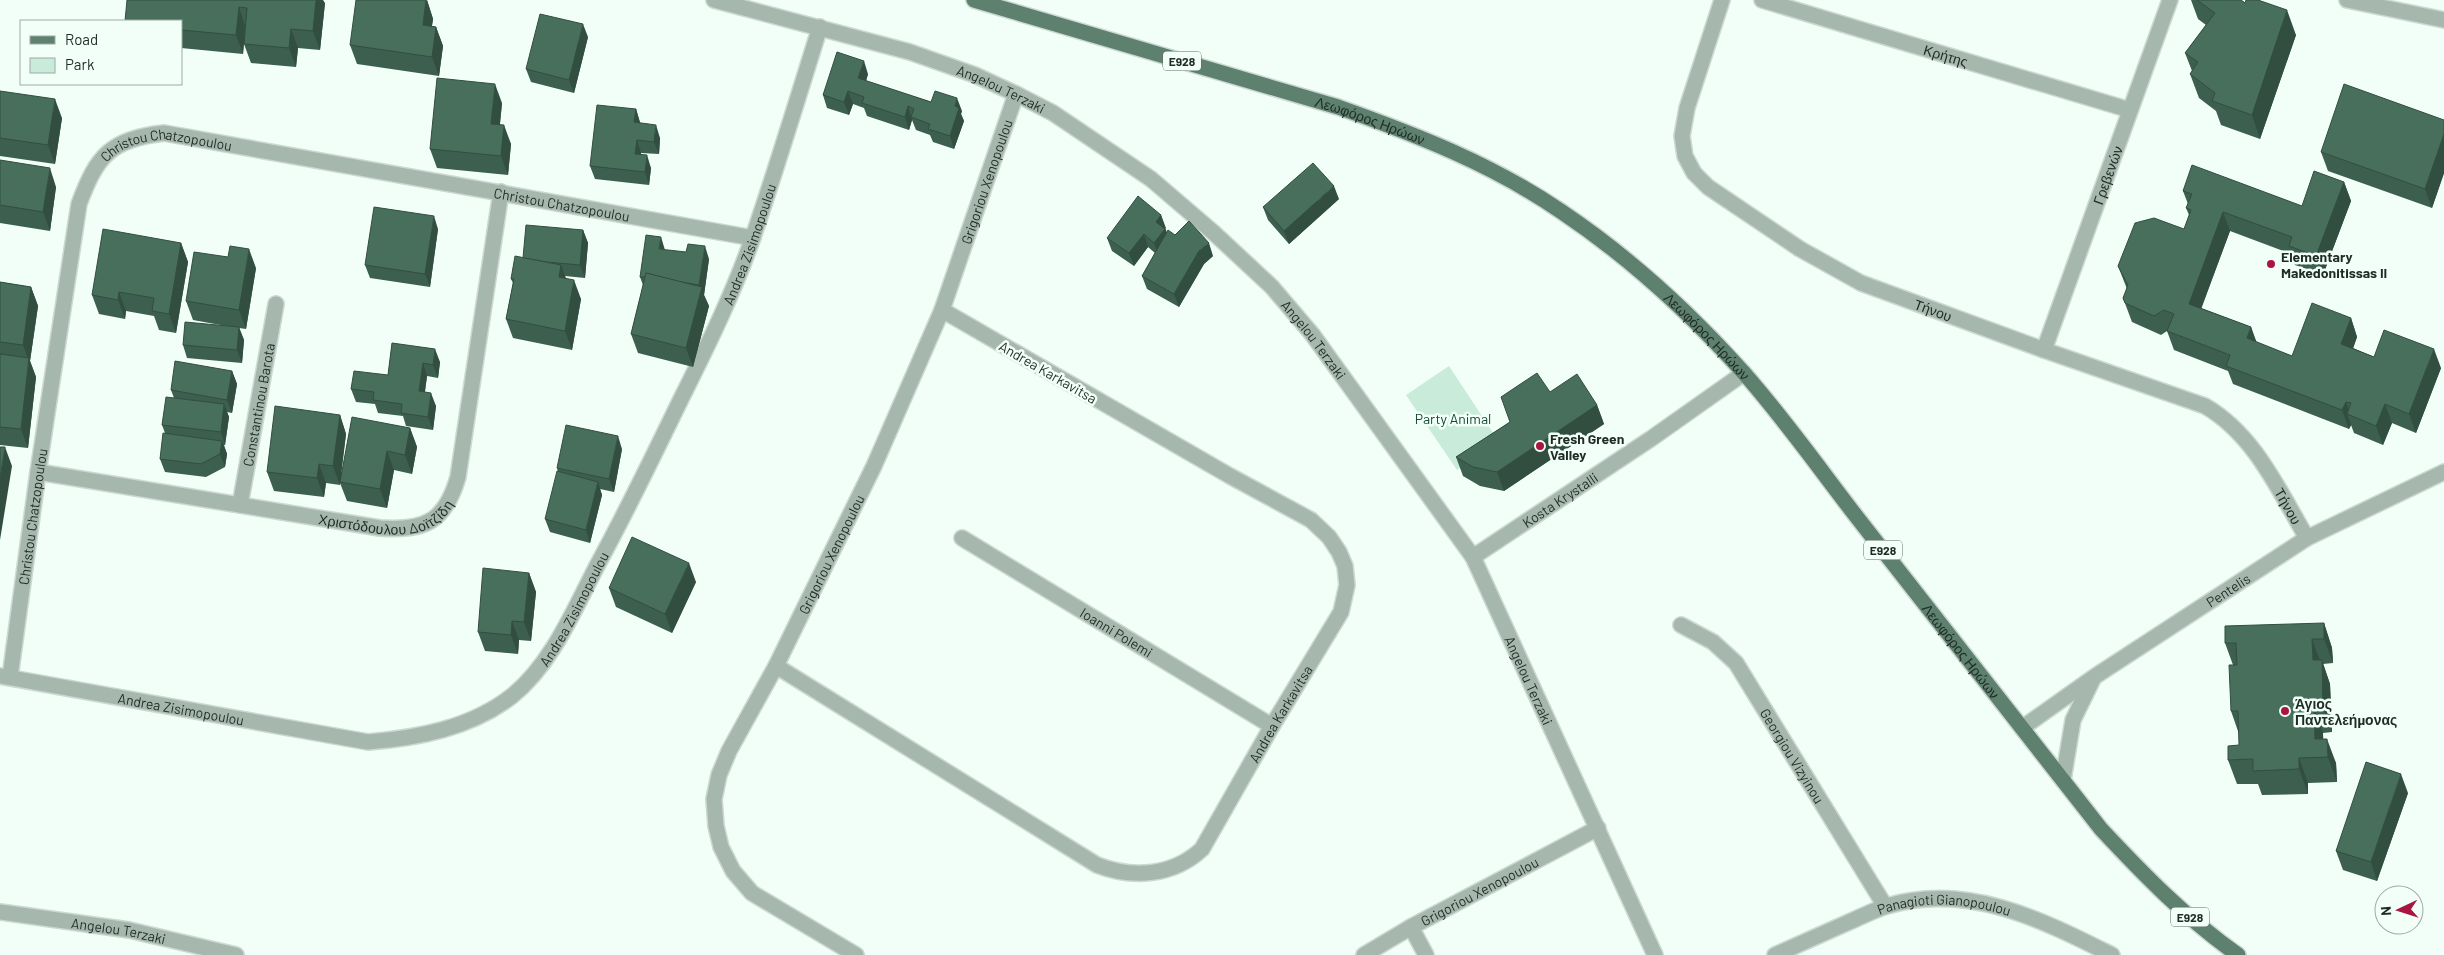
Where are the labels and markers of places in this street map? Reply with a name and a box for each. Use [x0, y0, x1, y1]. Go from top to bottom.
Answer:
place label: Elementary Makedonitissas II [2281, 248, 2387, 281]
marker: Elementary Makedonitissas II [2265, 258, 2277, 270]
place label: Fresh Green Valley [1550, 430, 1624, 463]
marker: Fresh Green Valley [1534, 440, 1546, 452]
place label: Άγιος Παντελεήμονας [2295, 695, 2397, 728]
marker: Άγιος Παντελεήμονας [2279, 705, 2291, 717]

